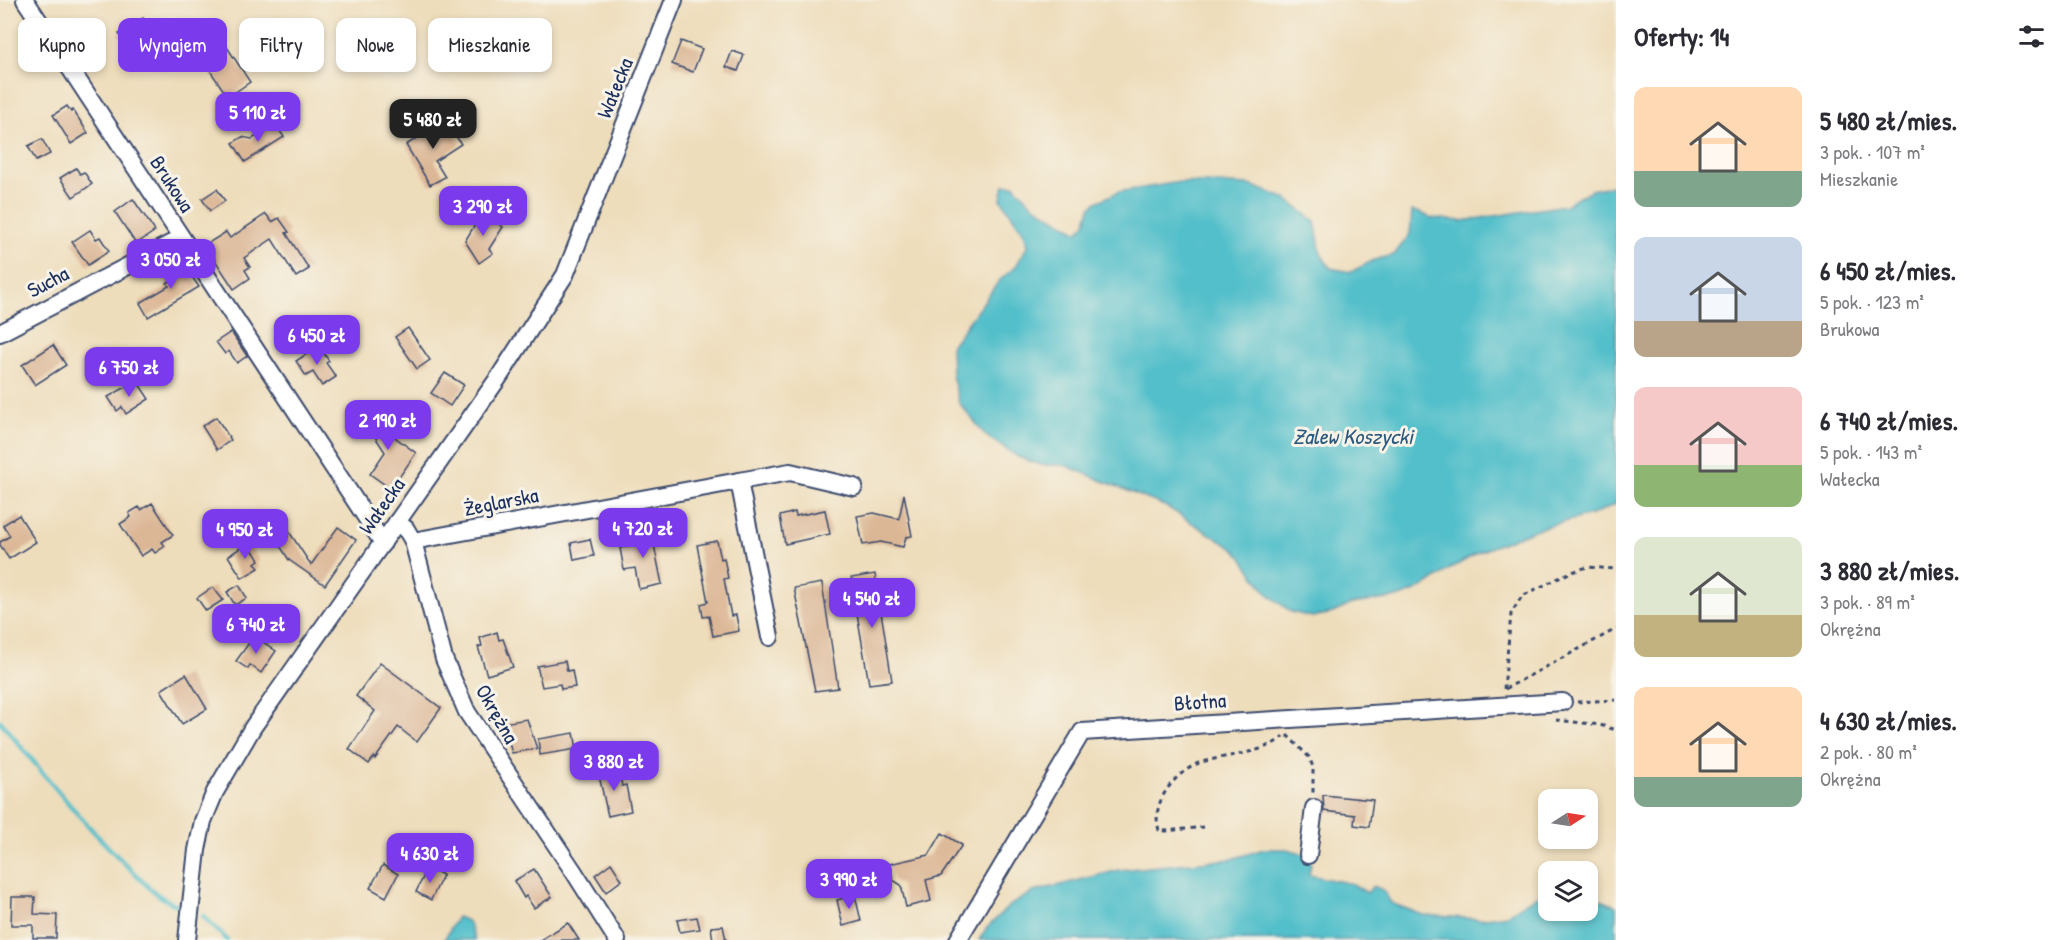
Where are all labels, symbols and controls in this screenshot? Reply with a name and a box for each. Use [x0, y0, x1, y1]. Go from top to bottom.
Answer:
chip: Kupno [18, 18, 106, 72]
chip: Wynajem [118, 18, 227, 72]
chip: Filtry [239, 18, 324, 72]
chip: Nowe [336, 18, 416, 72]
chip: Mieszkanie [428, 18, 552, 72]
text: Oferty: 14 [1634, 19, 1729, 54]
icon: filters [2015, 20, 2048, 53]
street label: Wałecka [589, 53, 640, 122]
pin: 5 110 zł [196, 92, 320, 143]
text: 5 110 zł [229, 98, 287, 125]
pin: 5 480 zł [371, 99, 495, 150]
text: 5 480 zł/mies. [1820, 103, 1957, 138]
text: 5 480 zł [404, 105, 462, 132]
icon: home [1682, 111, 1754, 183]
text: 3 pok. · 107 m² [1820, 138, 1925, 165]
street label: Brukowa [143, 150, 202, 218]
text: Mieszkanie [1820, 165, 1898, 192]
pin: 3 290 zł [421, 186, 545, 237]
text: 3 290 zł [453, 192, 513, 219]
pin: 3 050 zł [109, 239, 233, 290]
text: 3 050 zł [141, 245, 201, 272]
text: 6 450 zł/mies. [1820, 253, 1956, 288]
street label: Sucha [22, 259, 74, 305]
icon: home [1682, 261, 1754, 333]
text: 5 pok. · 123 m² [1820, 288, 1924, 315]
pin: 6 450 zł [255, 315, 379, 366]
text: Brukowa [1820, 315, 1879, 342]
text: 6 450 zł [288, 321, 346, 348]
pin: 6 750 zł [67, 347, 191, 398]
text: 6 750 zł [99, 353, 159, 380]
pin: 2 190 zł [326, 400, 450, 451]
text: 6 740 zł/mies. [1820, 403, 1958, 438]
text: 2 190 zł [359, 406, 417, 433]
icon: home [1682, 411, 1754, 483]
water label: Zalew Koszycki [1293, 421, 1415, 451]
text: 5 pok. · 143 m² [1820, 438, 1922, 465]
text: Wałecka [1820, 465, 1880, 492]
street label: Wałecka [352, 472, 411, 540]
street label: Żeglarska [461, 480, 541, 523]
pin: 4 720 zł [581, 508, 705, 559]
pin: 4 950 zł [183, 509, 307, 560]
text: 4 720 zł [612, 514, 674, 541]
text: 4 950 zł [216, 515, 274, 542]
text: 3 880 zł/mies. [1820, 553, 1959, 588]
icon: home [1682, 561, 1754, 633]
pin: 4 540 zł [810, 578, 934, 629]
text: 4 540 zł [843, 584, 901, 611]
text: 3 pok. · 89 m² [1820, 588, 1915, 615]
pin: 6 740 zł [194, 604, 318, 655]
text: 6 740 zł [226, 610, 286, 637]
text: Okrężna [1820, 615, 1881, 642]
street label: Okrężna [469, 679, 526, 749]
street label: Błotna [1173, 685, 1227, 718]
text: 4 630 zł/mies. [1820, 703, 1957, 738]
icon: home [1682, 711, 1754, 783]
text: 2 pok. · 80 m² [1820, 738, 1917, 765]
pin: 3 880 zł [552, 741, 676, 792]
text: 3 880 zł [584, 747, 644, 774]
text: Okrężna [1820, 765, 1881, 792]
north arrow [1538, 789, 1598, 849]
map controls [1538, 789, 1598, 921]
pin: 4 630 zł [368, 833, 492, 884]
text: 4 630 zł [401, 839, 459, 866]
pin: 3 990 zł [787, 859, 911, 910]
button: layers [1538, 861, 1598, 921]
text: 3 990 zł [820, 865, 878, 892]

